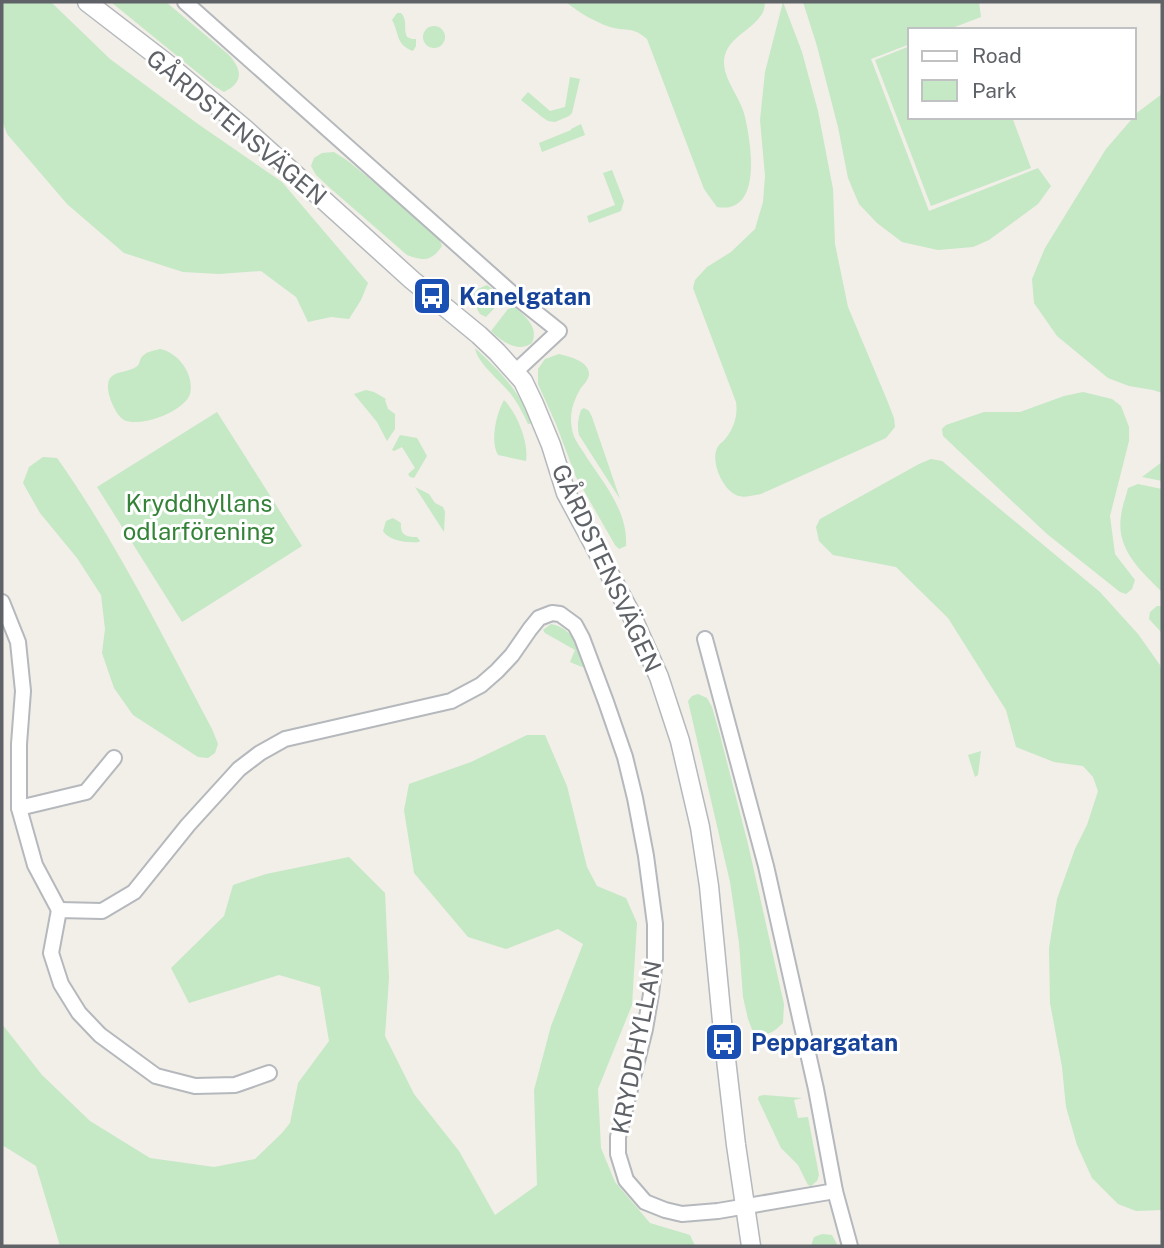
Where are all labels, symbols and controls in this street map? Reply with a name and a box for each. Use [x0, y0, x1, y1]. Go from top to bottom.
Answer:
legend [908, 28, 1136, 119]
street label: GÅRDSTENSVÄGEN [141, 43, 333, 211]
text: Road [972, 43, 1022, 68]
text: Park [972, 78, 1017, 103]
bus stop icon: Kanelgatan [411, 275, 453, 317]
place label: Kanelgatan [459, 282, 591, 310]
street label: GÅRDSTENSVÄGEN [546, 459, 668, 677]
park label: Kryddhyllans odlarförening [123, 489, 275, 545]
street label: KRYDDHYLLAN [605, 958, 667, 1136]
bus stop icon: Peppargatan [703, 1021, 745, 1063]
place label: Peppargatan [751, 1028, 898, 1056]

